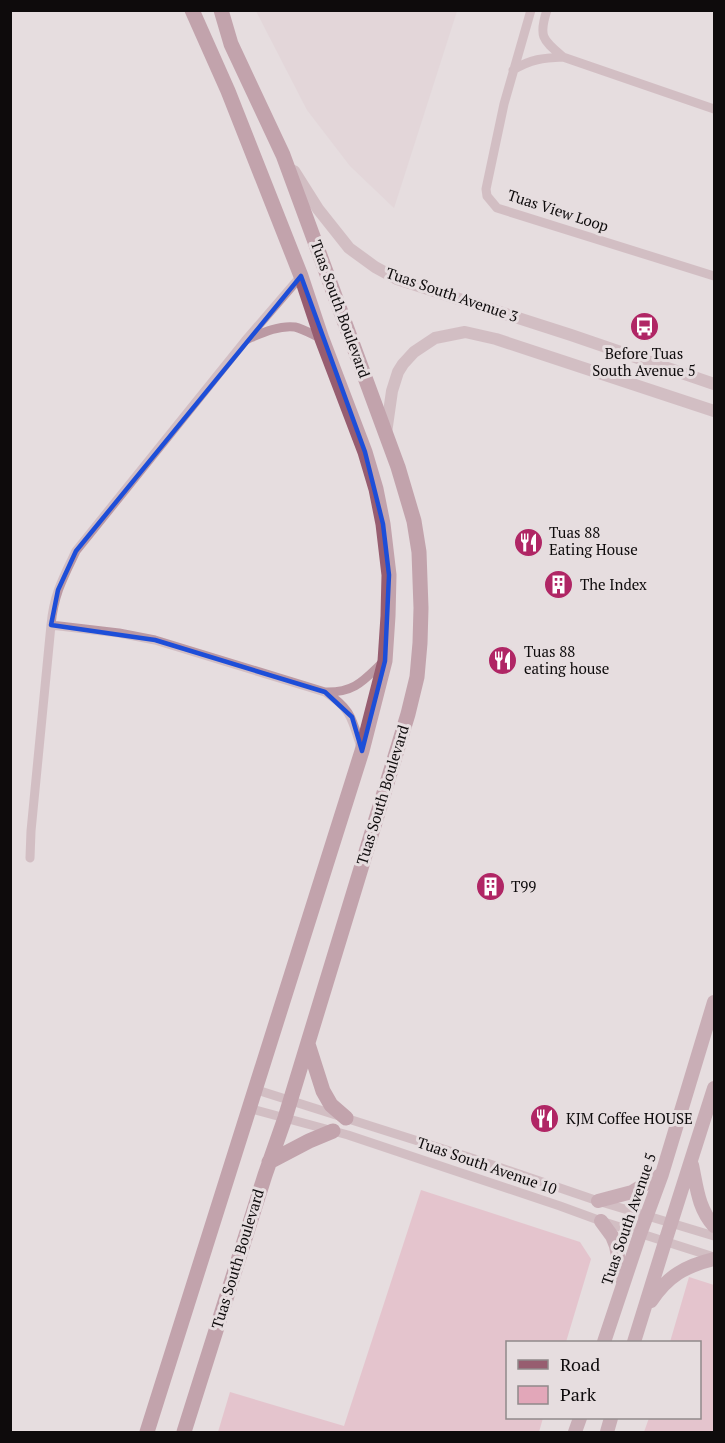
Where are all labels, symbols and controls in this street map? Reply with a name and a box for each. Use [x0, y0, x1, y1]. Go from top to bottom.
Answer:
street label: Tuas View Loop [505, 184, 611, 236]
street label: Tuas South Boulevard [307, 237, 375, 380]
street label: Tuas South Avenue 3 [384, 262, 521, 326]
bus stop icon: Before Tuas South Avenue 5 [628, 311, 660, 343]
place label: Before Tuas South Avenue 5 [592, 343, 696, 380]
place label: Tuas 88 Eating House [549, 522, 638, 559]
restaurant icon: Tuas 88 Eating House [512, 526, 544, 558]
building icon: The Index [543, 569, 575, 601]
place label: The Index [580, 574, 647, 594]
place label: Tuas 88 eating house [524, 641, 609, 678]
restaurant icon: Tuas 88 eating house [487, 645, 519, 677]
street label: Tuas South Boulevard [351, 722, 413, 867]
building icon: T99 [474, 871, 506, 903]
place label: T99 [511, 876, 536, 896]
restaurant icon: KJM Coffee HOUSE [529, 1103, 561, 1135]
place label: KJM Coffee HOUSE [566, 1108, 693, 1128]
street label: Tuas South Avenue 10 [415, 1132, 560, 1198]
street label: Tuas South Avenue 5 [596, 1150, 660, 1287]
street label: Tuas South Boulevard [206, 1186, 268, 1331]
legend [506, 1341, 701, 1419]
text: Road [560, 1352, 600, 1376]
text: Park [560, 1382, 597, 1406]

